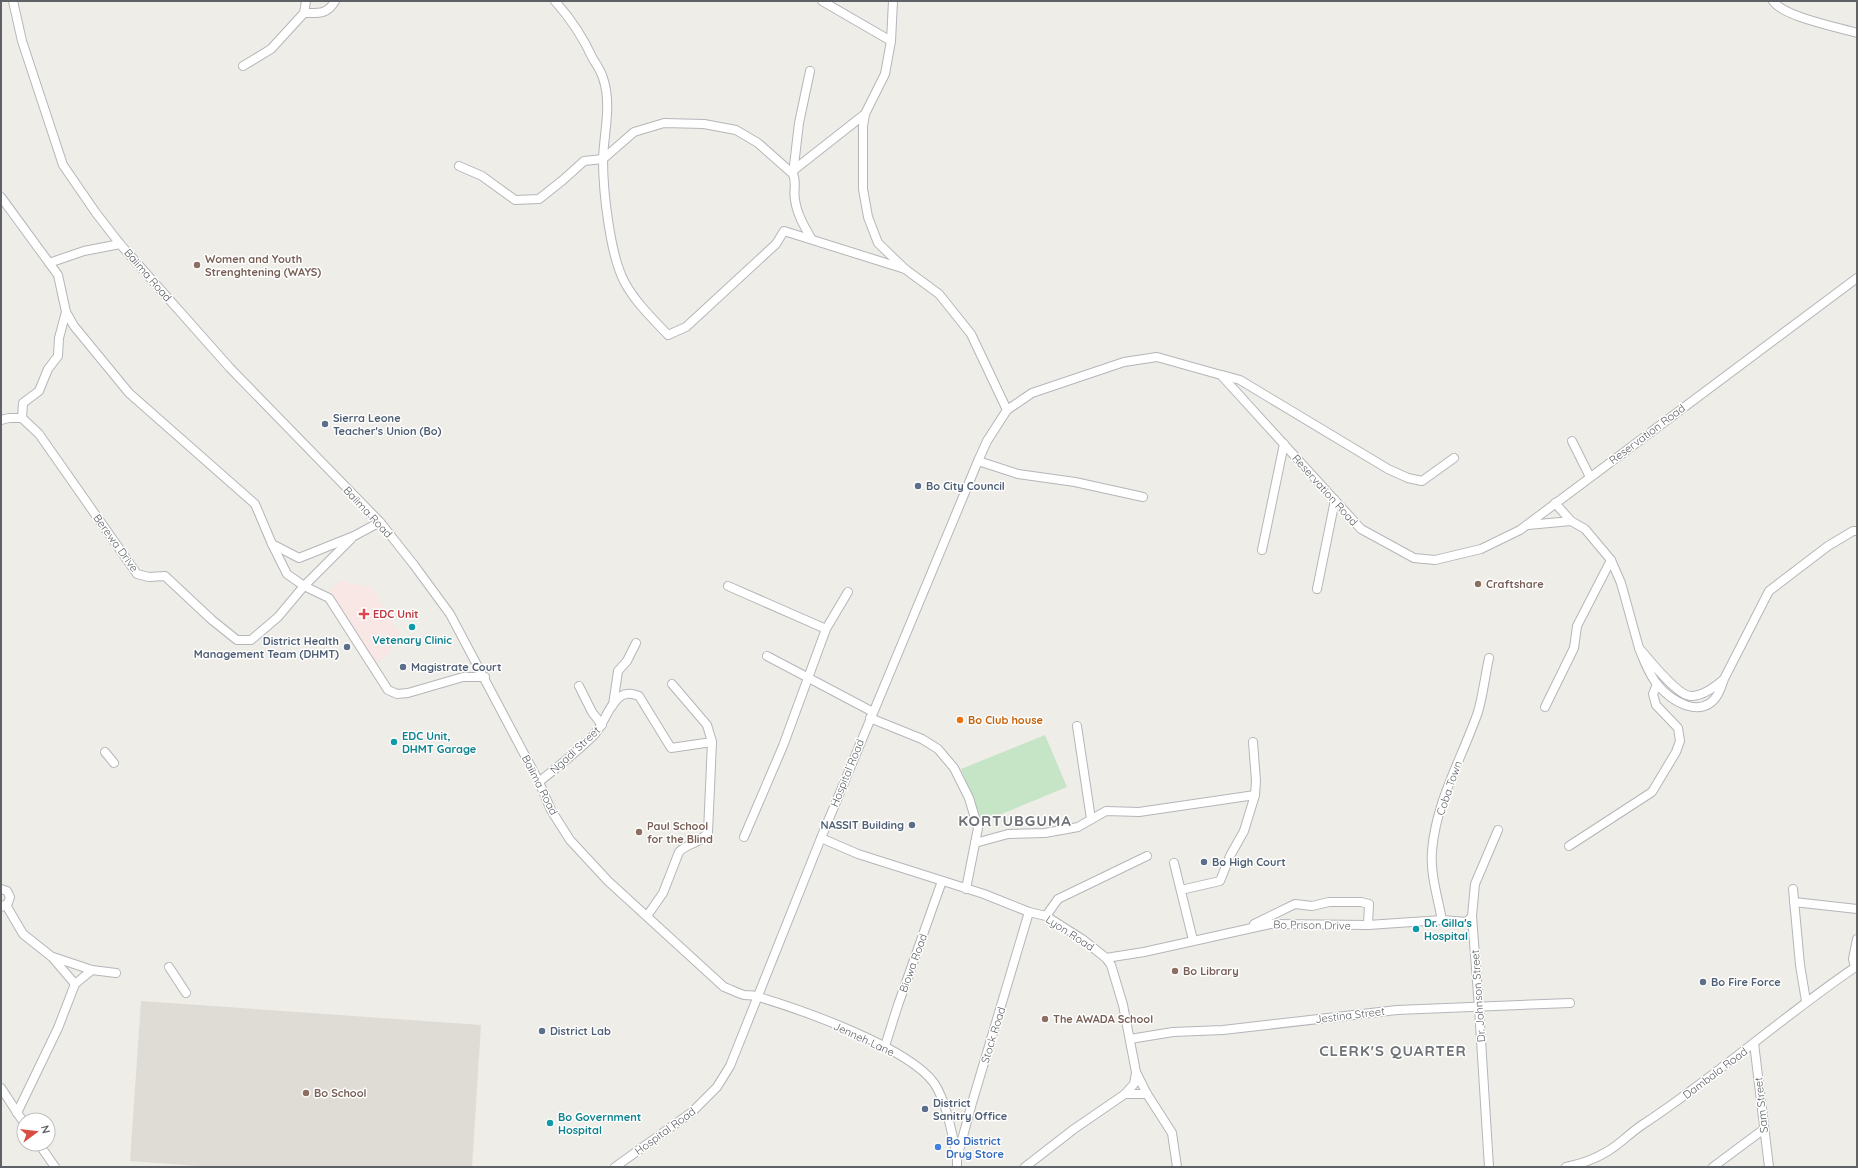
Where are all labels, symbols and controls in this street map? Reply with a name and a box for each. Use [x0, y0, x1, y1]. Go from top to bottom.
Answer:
street label: Baiima Road [121, 246, 175, 304]
place label: Women and Youth Strenghtening (WAYS) [205, 252, 321, 279]
marker: Women and Youth Strenghtening (WAYS) [192, 260, 202, 270]
street label: Reservation Road [1606, 401, 1688, 467]
place label: Sierra Leone Teacher's Union (Bo) [333, 411, 442, 438]
marker: Sierra Leone Teacher's Union (Bo) [320, 419, 330, 429]
street label: Reservation Road [1289, 451, 1361, 529]
place label: Bo City Council [926, 479, 1005, 493]
marker: Bo City Council [913, 481, 923, 491]
street label: Baiima Road [341, 483, 395, 541]
street label: Berewa Drive [90, 511, 142, 575]
place label: Craftshare [1486, 577, 1544, 591]
marker: Craftshare [1473, 579, 1483, 589]
place label: EDC Unit [373, 607, 419, 621]
marker: EDC Unit [358, 608, 370, 620]
marker: Vetenary Clinic [407, 622, 417, 632]
place label: Vetenary Clinic [372, 633, 452, 647]
place label: District Health Management Team (DHMT) [194, 634, 339, 661]
marker: District Health Management Team (DHMT) [342, 642, 352, 652]
place label: Magistrate Court [411, 660, 501, 674]
marker: Magistrate Court [398, 662, 408, 672]
place label: Bo Club house [968, 713, 1043, 727]
marker: Bo Club house [955, 715, 965, 725]
street label: Ngadi Street [547, 723, 603, 777]
place label: EDC Unit, DHMT Garage [402, 729, 477, 756]
marker: EDC Unit, DHMT Garage [389, 737, 399, 747]
street label: Hospital Road [827, 737, 867, 809]
street label: Baiima Road [519, 753, 561, 817]
street label: Coba Town [1433, 759, 1465, 817]
district label: KORTUBGUMA [958, 811, 1072, 830]
place label: NASSIT Building [821, 818, 904, 832]
place label: Paul School for the Blind [647, 819, 713, 846]
marker: NASSIT Building [907, 820, 917, 830]
marker: Paul School for the Blind [634, 827, 644, 837]
place label: Bo High Court [1212, 855, 1286, 869]
marker: Bo High Court [1199, 857, 1209, 867]
street label: Lyon Road [1043, 912, 1097, 954]
place label: Dr. Gilla's Hospital [1424, 916, 1472, 943]
street label: Bo Prison Drive [1273, 917, 1351, 933]
marker: Dr. Gilla's Hospital [1411, 924, 1421, 934]
street label: Biowa Road [896, 932, 930, 994]
street label: Dr. Johnson Street [1468, 949, 1488, 1043]
place label: Bo Library [1183, 964, 1239, 978]
marker: Bo Library [1170, 966, 1180, 976]
place label: Bo Fire Force [1711, 975, 1781, 989]
marker: Bo Fire Force [1698, 977, 1708, 987]
street label: Jestina Street [1314, 1004, 1386, 1026]
street label: Stock Road [978, 1005, 1008, 1065]
place label: The AWADA School [1053, 1012, 1153, 1026]
marker: The AWADA School [1040, 1014, 1050, 1024]
street label: Jenneh Lane [831, 1019, 897, 1059]
place label: District Lab [550, 1024, 611, 1038]
marker: District Lab [537, 1026, 547, 1036]
district label: CLERK'S QUARTER [1319, 1041, 1467, 1060]
street label: Dambala Road [1680, 1044, 1750, 1102]
street label: Sam Street [1751, 1076, 1771, 1134]
place label: Bo School [314, 1086, 367, 1100]
marker: Bo School [301, 1088, 311, 1098]
place label: District Sanitry Office [933, 1096, 1008, 1123]
street label: Hospital Road [632, 1104, 698, 1158]
marker: District Sanitry Office [920, 1104, 930, 1114]
place label: Bo Government Hospital [558, 1110, 641, 1137]
north arrow [16, 1112, 56, 1152]
marker: Bo Government Hospital [545, 1118, 555, 1128]
text: N [38, 1124, 53, 1135]
place label: Bo District Drug Store [946, 1134, 1004, 1161]
marker: Bo District Drug Store [933, 1142, 943, 1152]

